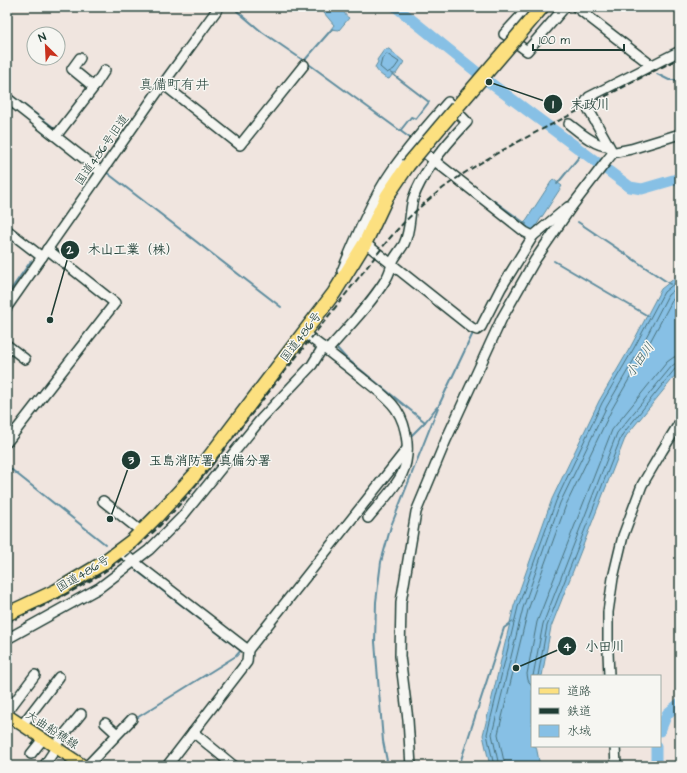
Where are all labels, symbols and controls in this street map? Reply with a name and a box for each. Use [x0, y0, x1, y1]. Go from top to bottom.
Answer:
north arrow [26, 26, 66, 66]
scale bar [533, 26, 624, 52]
text: N [36, 29, 48, 46]
text: 100 m [539, 32, 570, 49]
district label: 真備町有井 [139, 75, 209, 95]
callout: 末政川 [543, 92, 618, 117]
text: 1 [552, 96, 554, 113]
text: 末政川 [570, 96, 610, 114]
street label: 国道486号旧道 [71, 111, 133, 189]
callout: 木山工業（株） [60, 237, 187, 262]
text: 木山工業（株） [87, 241, 179, 259]
text: 2 [66, 242, 74, 259]
street label: 国道486号 [276, 308, 326, 366]
water label: 小田川 [621, 339, 659, 381]
callout: 玉島消防署 真備分署 [121, 448, 279, 473]
text: 3 [127, 452, 135, 469]
text: 玉島消防署 真備分署 [149, 452, 271, 470]
street label: 国道486号 [53, 551, 113, 597]
callout: 小田川 [557, 634, 632, 659]
text: 小田川 [585, 638, 625, 656]
text: 4 [563, 639, 572, 656]
legend [531, 675, 661, 747]
text: 道路 [567, 683, 591, 700]
text: 鉄道 [567, 703, 591, 720]
street label: 大曲船穂線 [22, 707, 82, 753]
text: 水域 [567, 723, 591, 740]

